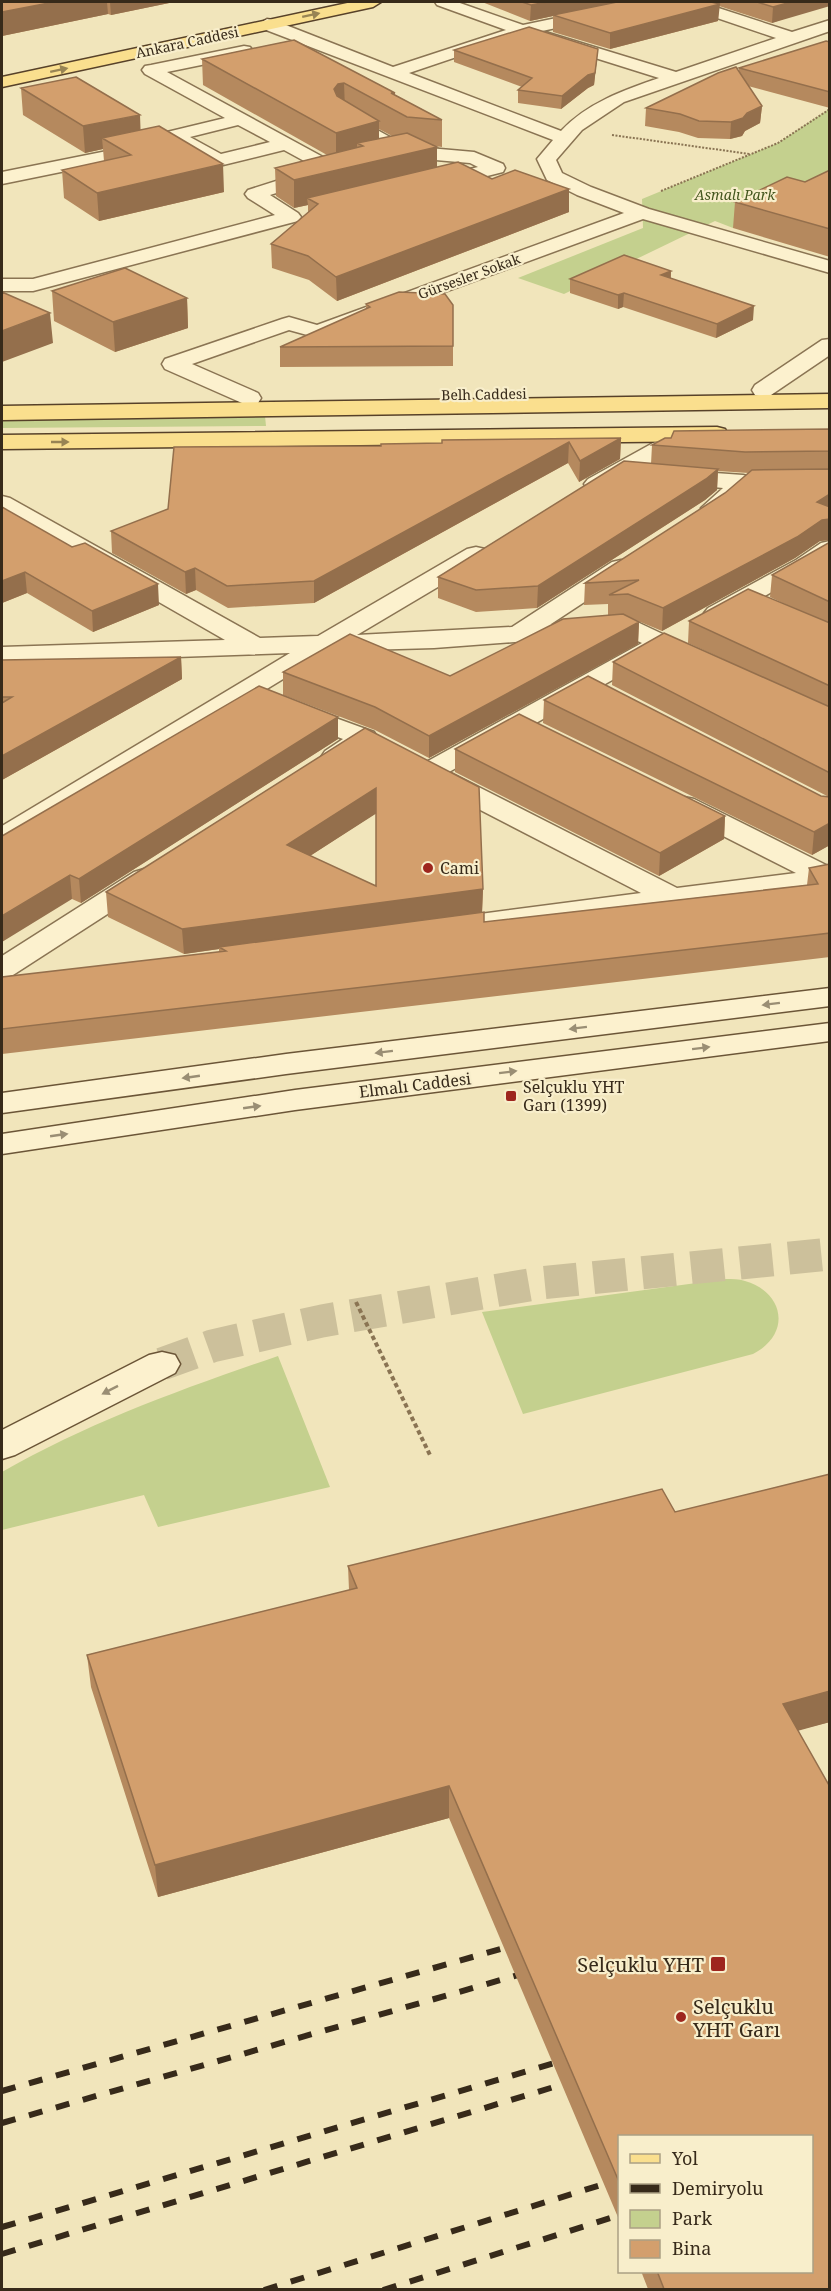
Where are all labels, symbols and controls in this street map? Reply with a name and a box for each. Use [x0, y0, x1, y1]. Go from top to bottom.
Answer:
one-way arrow [301, 10, 320, 19]
street label: Ankara Caddesi [134, 22, 241, 62]
one-way arrow [49, 65, 68, 74]
park label: Asmalı Park [694, 185, 776, 204]
street label: Gürsesler Sokak [415, 248, 524, 303]
street label: Belh Caddesi [441, 384, 527, 404]
one-way arrow [50, 437, 69, 447]
place label: Cami [440, 857, 479, 879]
marker: Cami [421, 861, 435, 875]
one-way arrow [762, 999, 781, 1009]
one-way arrow [568, 1023, 587, 1033]
one-way arrow [692, 1044, 711, 1053]
one-way arrow [375, 1047, 394, 1057]
street label: Elmalı Caddesi [358, 1067, 472, 1103]
one-way arrow [499, 1068, 518, 1077]
one-way arrow [181, 1073, 200, 1082]
place label: Selçuklu YHT Garı (1399) [523, 1076, 625, 1116]
marker: Selçuklu YHT Garı (1399) [504, 1089, 518, 1103]
one-way arrow [243, 1102, 262, 1111]
one-way arrow [50, 1131, 69, 1140]
one-way arrow [101, 1386, 118, 1395]
place label: Selçuklu YHT [577, 1951, 704, 1978]
marker: Selçuklu YHT [709, 1955, 727, 1973]
place label: Selçuklu YHT Garı [692, 1993, 781, 2043]
marker: Selçuklu YHT Garı [674, 2010, 688, 2024]
legend [618, 2135, 813, 2273]
text: Yol [671, 2146, 698, 2170]
text: Demiryolu [672, 2176, 764, 2200]
text: Park [672, 2206, 712, 2230]
text: Bina [672, 2236, 711, 2260]

